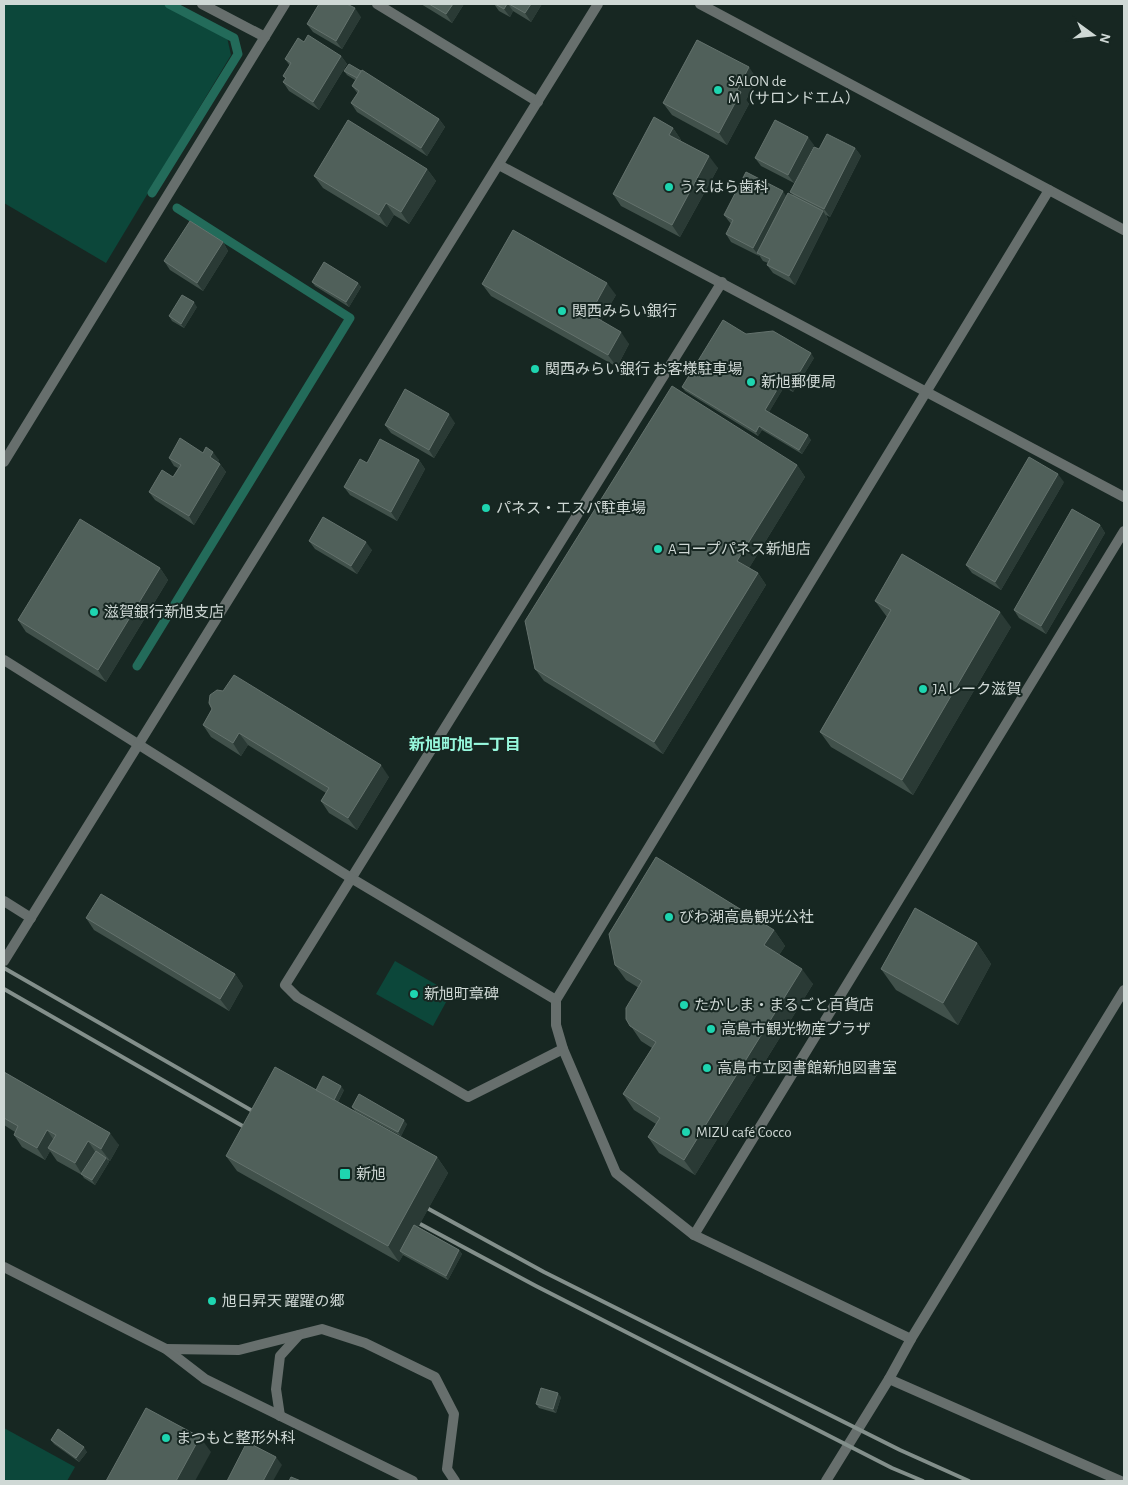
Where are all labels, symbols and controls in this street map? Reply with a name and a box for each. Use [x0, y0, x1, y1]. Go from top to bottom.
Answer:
north arrow [1068, 10, 1118, 60]
text: N [1097, 32, 1113, 45]
place label: SALON de M（サロンドエム） [728, 74, 860, 106]
marker: SALON de M（サロンドエム） [712, 84, 724, 96]
place label: うえはら歯科 [679, 179, 769, 195]
marker: うえはら歯科 [663, 181, 675, 193]
place label: 関西みらい銀行 [572, 303, 677, 319]
marker: 関西みらい銀行 [556, 305, 568, 317]
place label: 関西みらい銀行 お客様駐車場 [545, 361, 742, 377]
marker: 関西みらい銀行 お客様駐車場 [529, 363, 541, 375]
place label: 新旭郵便局 [761, 374, 836, 390]
marker: 新旭郵便局 [745, 376, 757, 388]
place label: パネス・エスパ駐車場 [496, 500, 646, 516]
marker: パネス・エスパ駐車場 [480, 502, 492, 514]
place label: Aコープパネス新旭店 [668, 541, 811, 557]
marker: Aコープパネス新旭店 [652, 543, 664, 555]
place label: 滋賀銀行新旭支店 [104, 604, 224, 620]
marker: 滋賀銀行新旭支店 [88, 606, 100, 618]
place label: JAレーク滋賀 [933, 681, 1021, 697]
marker: JAレーク滋賀 [917, 683, 929, 695]
district label: 新旭町旭一丁目 [409, 736, 521, 753]
place label: びわ湖高島観光公社 [679, 909, 814, 925]
marker: びわ湖高島観光公社 [663, 911, 675, 923]
place label: 新旭町章碑 [424, 986, 499, 1002]
marker: 新旭町章碑 [408, 988, 420, 1000]
place label: たかしま・まるごと百貨店 [694, 996, 874, 1013]
marker: たかしま・まるごと百貨店 [678, 999, 690, 1011]
place label: 高島市観光物産プラザ [721, 1021, 871, 1037]
marker: 高島市観光物産プラザ [705, 1023, 717, 1035]
place label: 高島市立図書館新旭図書室 [717, 1060, 897, 1076]
marker: 高島市立図書館新旭図書室 [701, 1062, 713, 1074]
place label: MIZU café Cocco [696, 1125, 792, 1140]
marker: MIZU café Cocco [680, 1126, 692, 1138]
place label: 新旭 [356, 1166, 386, 1182]
marker: 新旭 [338, 1167, 352, 1181]
place label: 旭日昇天 躍躍の郷 [222, 1293, 344, 1309]
marker: 旭日昇天 躍躍の郷 [206, 1295, 218, 1307]
place label: まつもと整形外科 [176, 1430, 296, 1446]
marker: まつもと整形外科 [160, 1432, 172, 1444]

